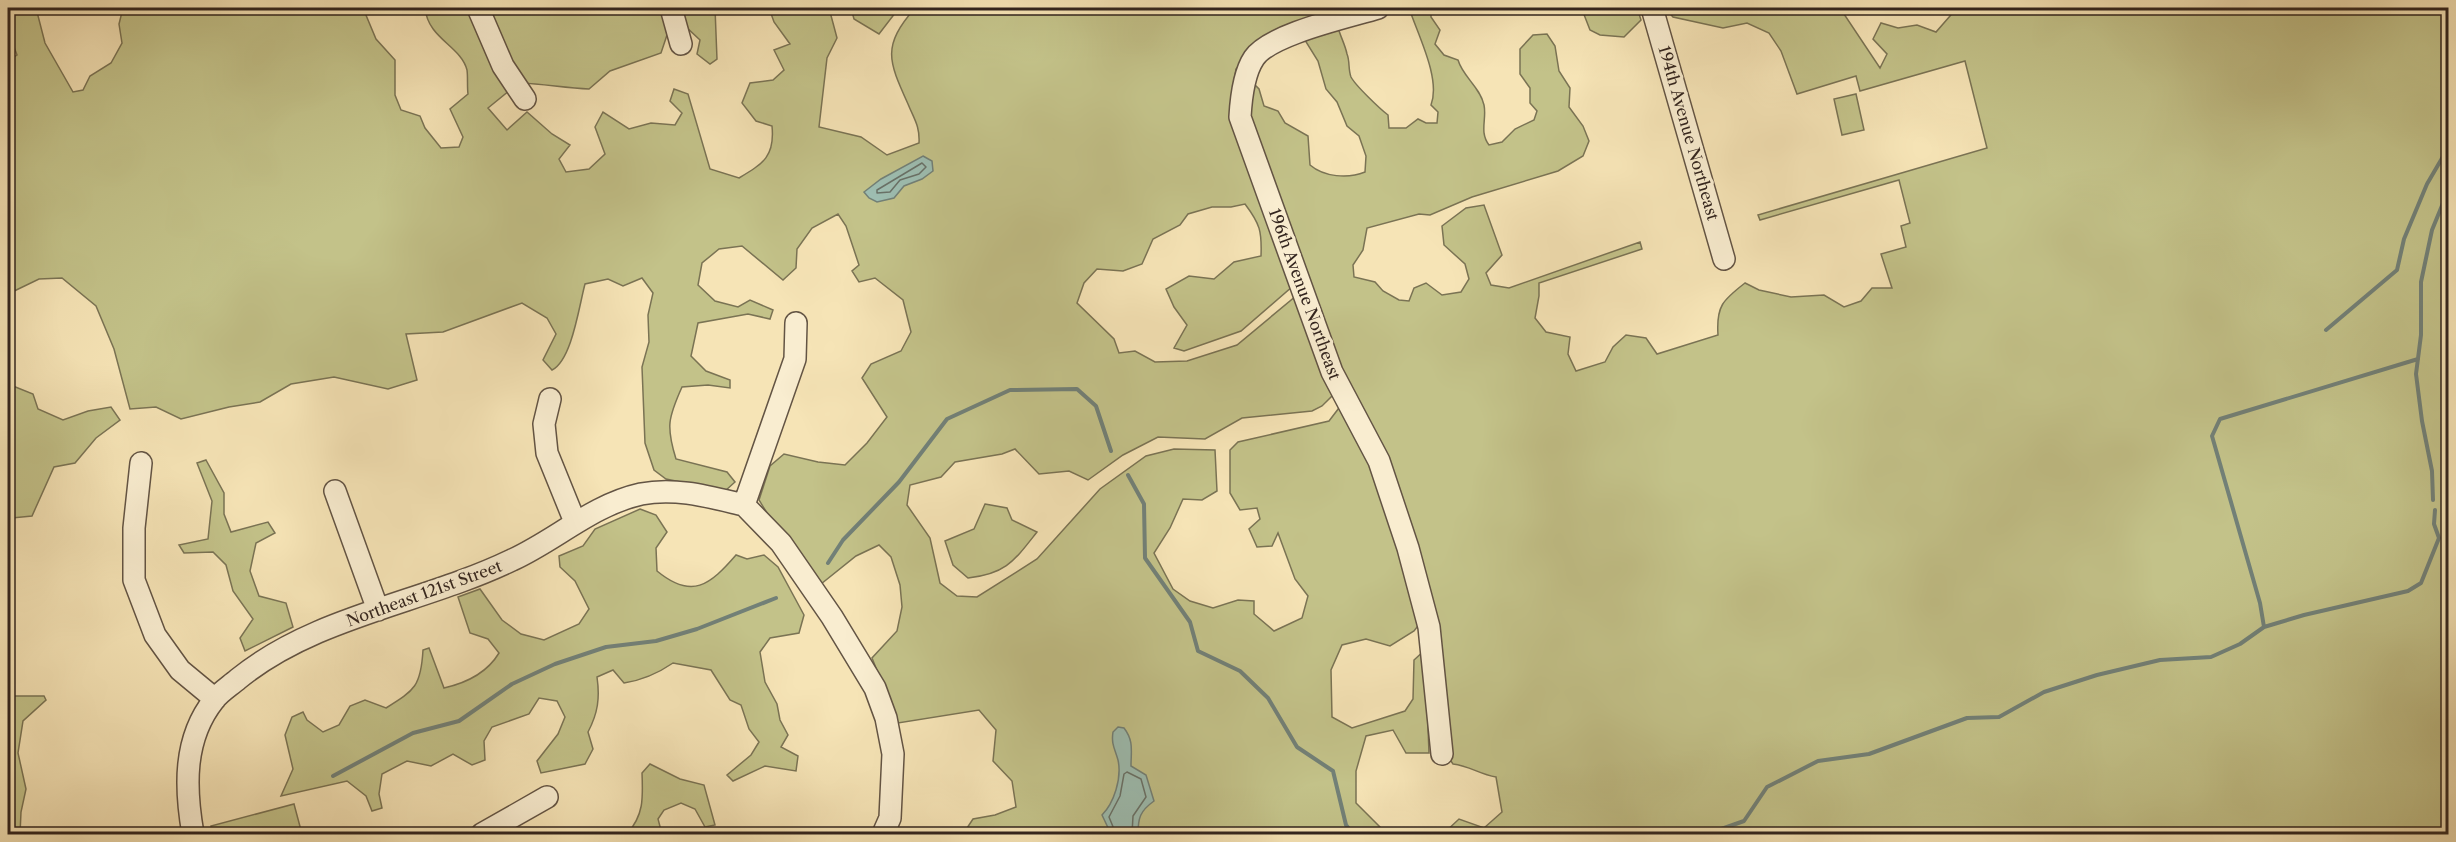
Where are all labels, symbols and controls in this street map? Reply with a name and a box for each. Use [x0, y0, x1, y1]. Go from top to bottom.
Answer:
street label: 194th Avenue Northeast [1654, 43, 1724, 223]
street label: 196th Avenue Northeast [1265, 206, 1345, 383]
street label: Northeast 121st Street [344, 555, 505, 630]

